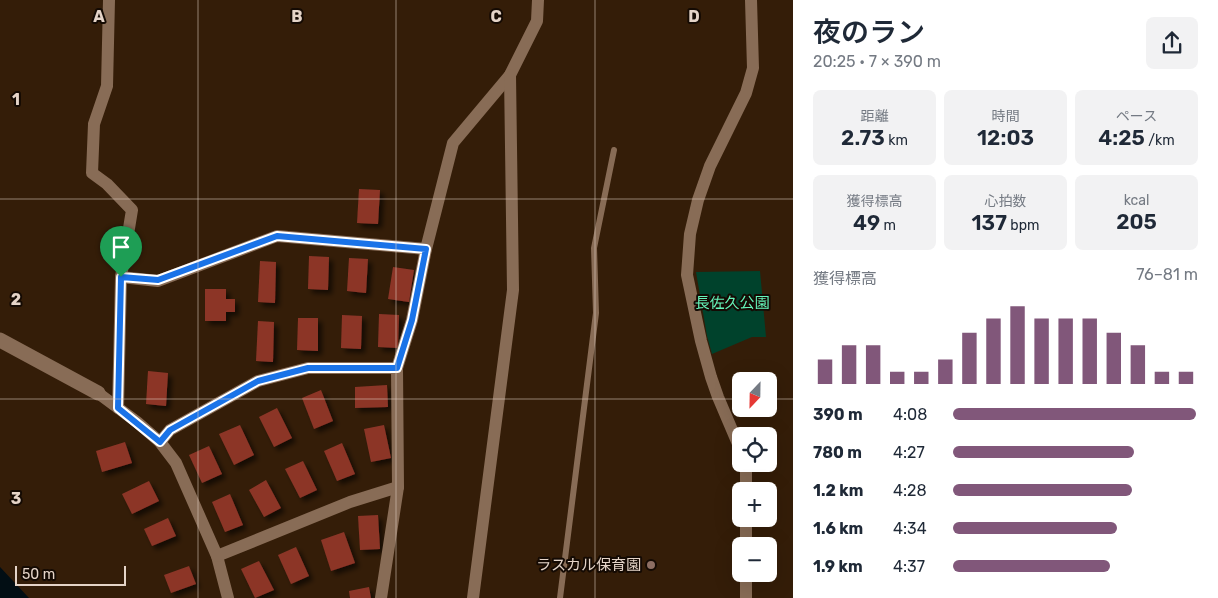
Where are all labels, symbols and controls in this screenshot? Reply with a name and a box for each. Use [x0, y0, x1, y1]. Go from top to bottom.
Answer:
text: A [93, 7, 105, 26]
text: B [291, 7, 303, 26]
text: C [490, 7, 502, 26]
text: D [688, 7, 700, 26]
text: 夜のラン [813, 16, 925, 49]
button: share [1146, 17, 1198, 69]
text: 20:25 · 7 × 390 m [813, 52, 941, 71]
text: 1 [12, 90, 20, 109]
text: 距離 [861, 108, 889, 125]
text: 時間 [992, 108, 1020, 125]
text: ペース [1116, 108, 1157, 125]
text: 2.73 [841, 125, 885, 150]
text: 12:03 [977, 125, 1034, 150]
text: 4:25 [1098, 125, 1145, 150]
text: km [885, 132, 908, 149]
text: /km [1145, 132, 1175, 149]
text: kcal [1124, 192, 1149, 209]
text: 獲得標高 [847, 193, 903, 210]
text: 心拍数 [985, 193, 1027, 210]
text: 205 [1116, 209, 1157, 234]
text: 49 [853, 210, 880, 235]
text: 137 [972, 210, 1007, 235]
text: m [880, 217, 896, 234]
text: bpm [1007, 217, 1039, 234]
pin [100, 226, 142, 277]
icon: arrive [107, 233, 135, 261]
text: 76–81 m [1136, 265, 1198, 284]
text: 獲得標高 [813, 269, 877, 288]
text: 2 [11, 290, 21, 309]
park label: 長佐久公園 [694, 294, 770, 312]
north arrow [732, 372, 778, 418]
map controls [732, 372, 777, 582]
text: 390 m [813, 405, 863, 424]
text: 4:08 [893, 405, 927, 424]
button: locate [732, 427, 777, 472]
text: 780 m [813, 443, 862, 462]
text: 4:27 [893, 443, 925, 462]
text: 1.2 km [813, 481, 863, 500]
text: 4:28 [893, 481, 927, 500]
button: + [732, 482, 777, 527]
text: 3 [11, 489, 21, 508]
text: 1.6 km [813, 519, 863, 538]
text: 4:34 [893, 519, 927, 538]
button: − [732, 537, 777, 582]
place label: ラスカル保育園 [536, 556, 641, 574]
text: 1.9 km [813, 557, 863, 576]
text: 4:37 [893, 557, 925, 576]
marker: ラスカル保育園 [645, 559, 657, 571]
scale bar [15, 563, 126, 586]
text: 50 m [22, 566, 55, 583]

